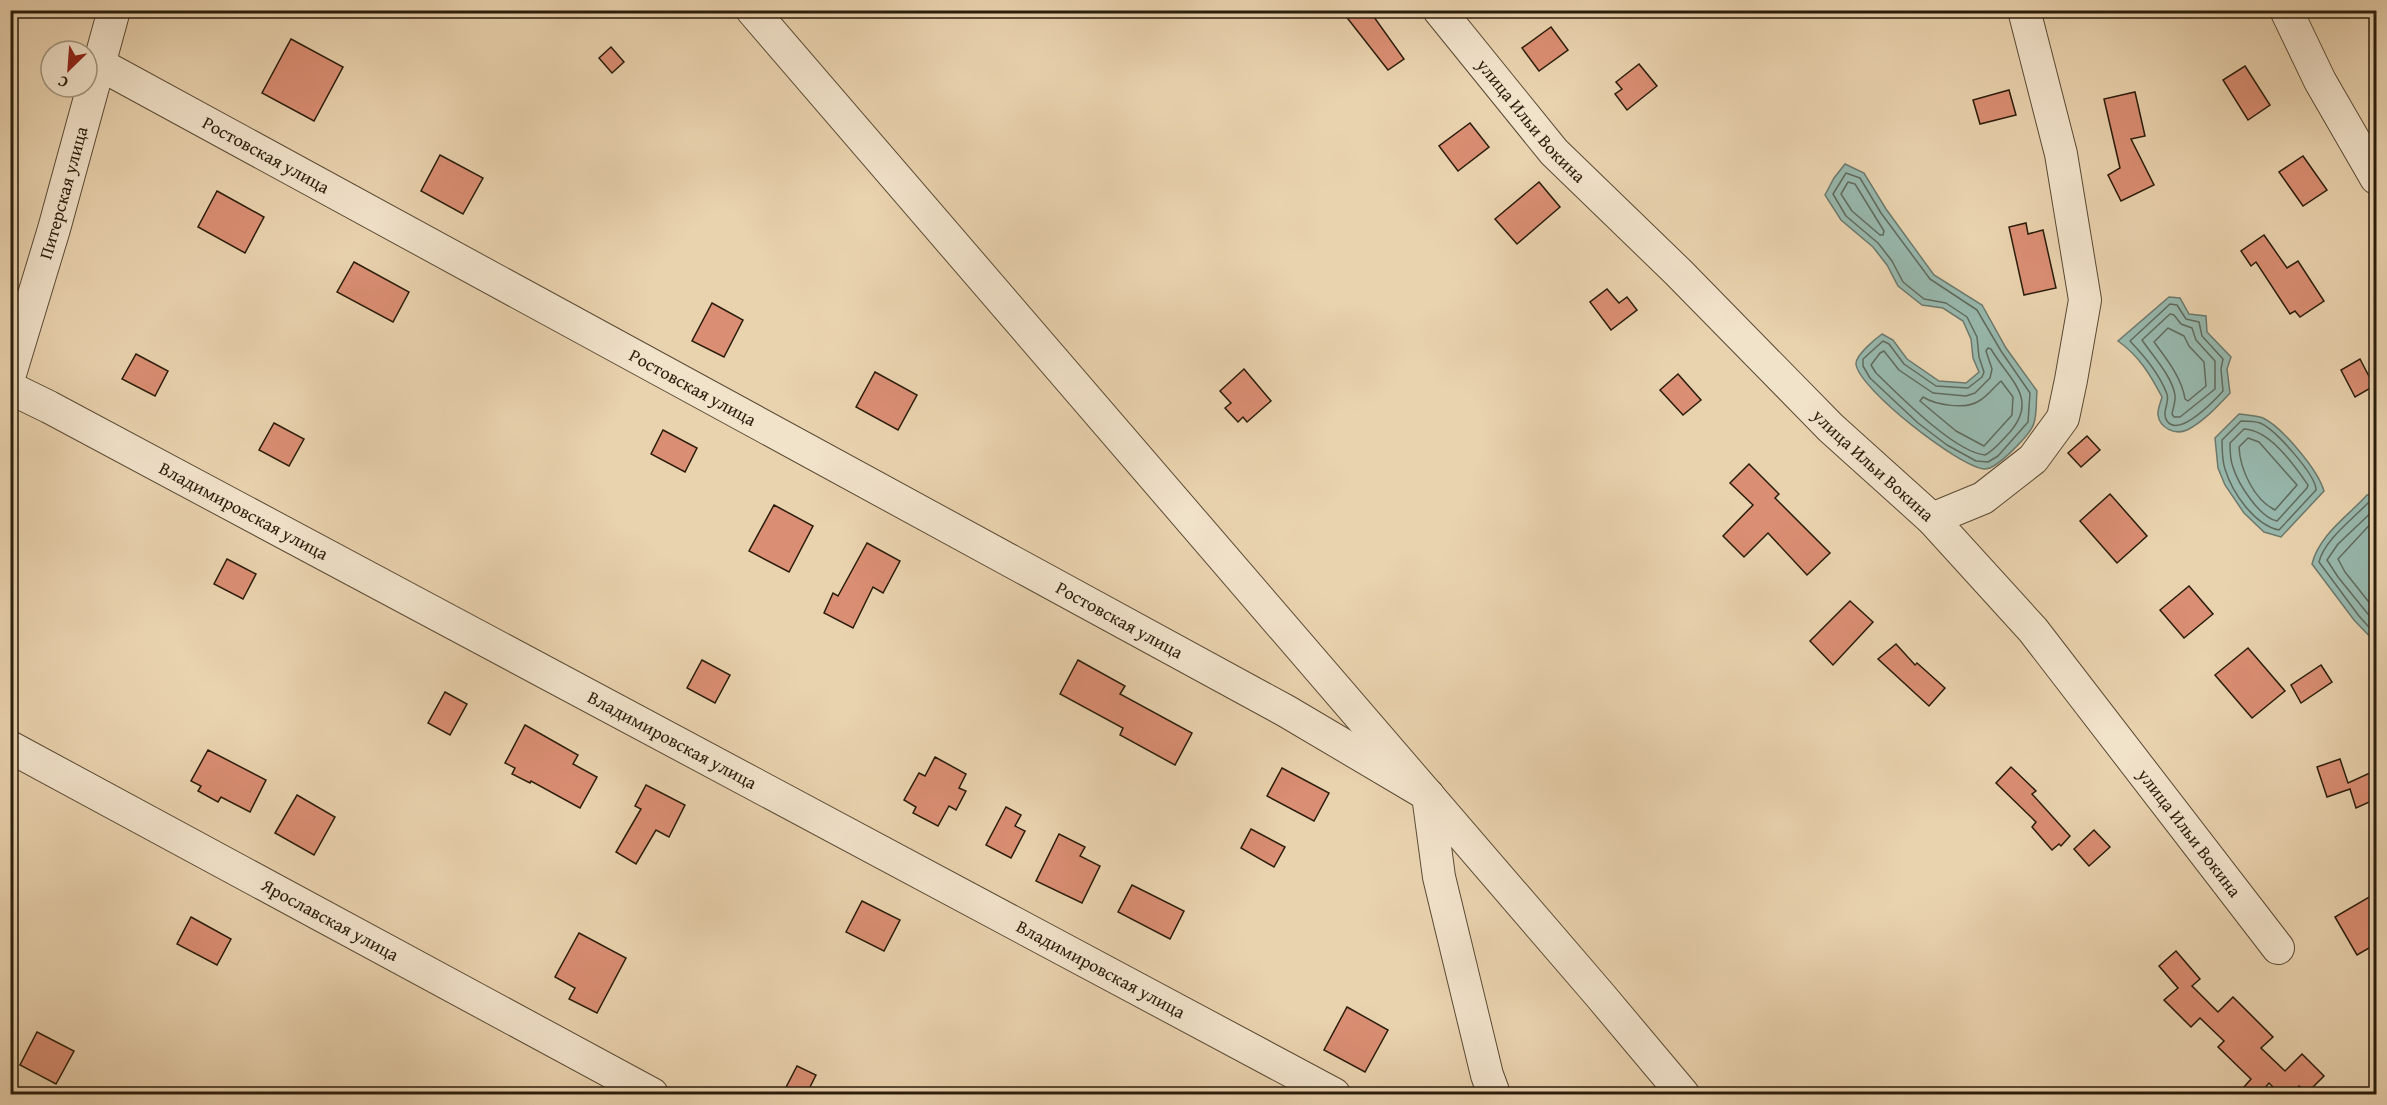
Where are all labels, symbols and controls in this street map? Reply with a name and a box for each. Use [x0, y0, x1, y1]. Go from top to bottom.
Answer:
north arrow [39, 39, 99, 99]
street label: улица Ильи Вокина [1470, 52, 1592, 189]
text: С [53, 70, 72, 95]
street label: Ростовская улица [198, 109, 335, 200]
street label: Питерская улица [32, 123, 95, 262]
street label: Ростовская улица [624, 341, 762, 433]
street label: улица Ильи Вокина [1806, 402, 1941, 528]
street label: Владимировская улица [154, 454, 334, 567]
street label: Ростовская улица [1051, 574, 1188, 666]
street label: Владимировская улица [583, 683, 762, 796]
street label: улица Ильи Вокина [2131, 762, 2248, 903]
street label: Ярославская улица [256, 871, 404, 968]
street label: Владимировская улица [1012, 913, 1191, 1025]

